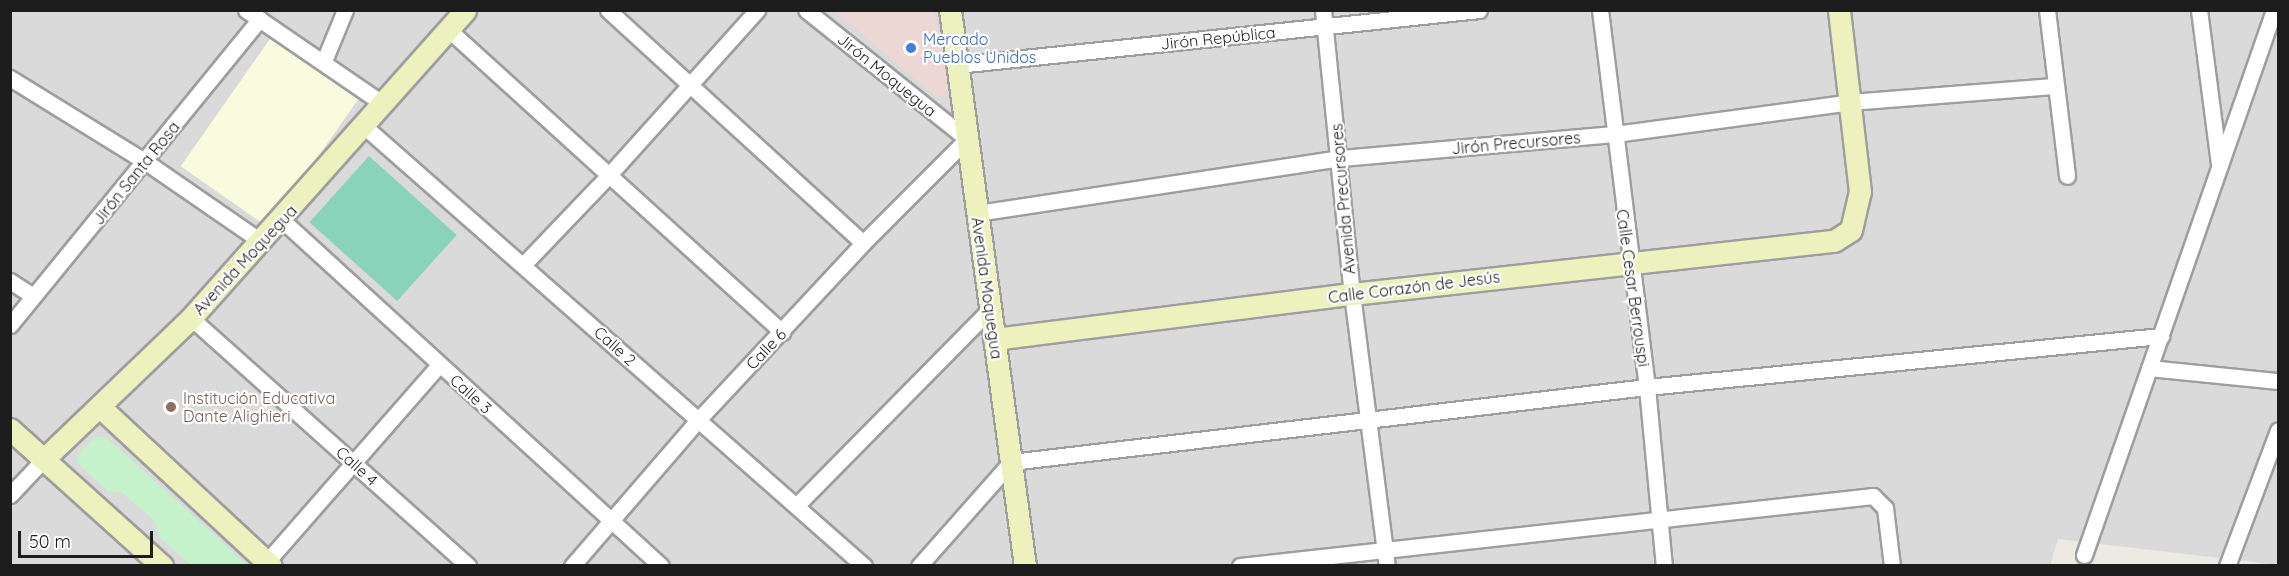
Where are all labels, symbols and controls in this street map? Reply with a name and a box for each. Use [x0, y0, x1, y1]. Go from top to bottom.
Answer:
street label: Jirón República [1160, 22, 1276, 54]
street label: Jirón Moquegua [834, 29, 940, 121]
place label: Mercado Pueblos Unidos [923, 29, 1036, 67]
marker: Mercado Pueblos Unidos [904, 41, 918, 55]
street label: Jirón Santa Rosa [89, 118, 183, 228]
street label: Avenida Precursores [1327, 123, 1359, 275]
street label: Jirón Precursores [1451, 128, 1581, 158]
street label: Avenida Moquegua [189, 201, 301, 319]
street label: Calle Cesar Berrouspi [1612, 208, 1654, 368]
street label: Avenida Moquegua [968, 216, 1006, 360]
street label: Calle Corazón de Jesús [1327, 267, 1501, 307]
street label: Calle 2 [590, 322, 640, 370]
street label: Calle 6 [742, 325, 790, 373]
street label: Calle 3 [446, 370, 496, 418]
place label: Institución Educativa Dante Alighieri [183, 388, 335, 426]
marker: Institución Educativa Dante Alighieri [164, 400, 178, 414]
street label: Calle 4 [332, 442, 382, 490]
scale bar [21, 519, 156, 557]
text: 50 m [29, 530, 71, 553]

